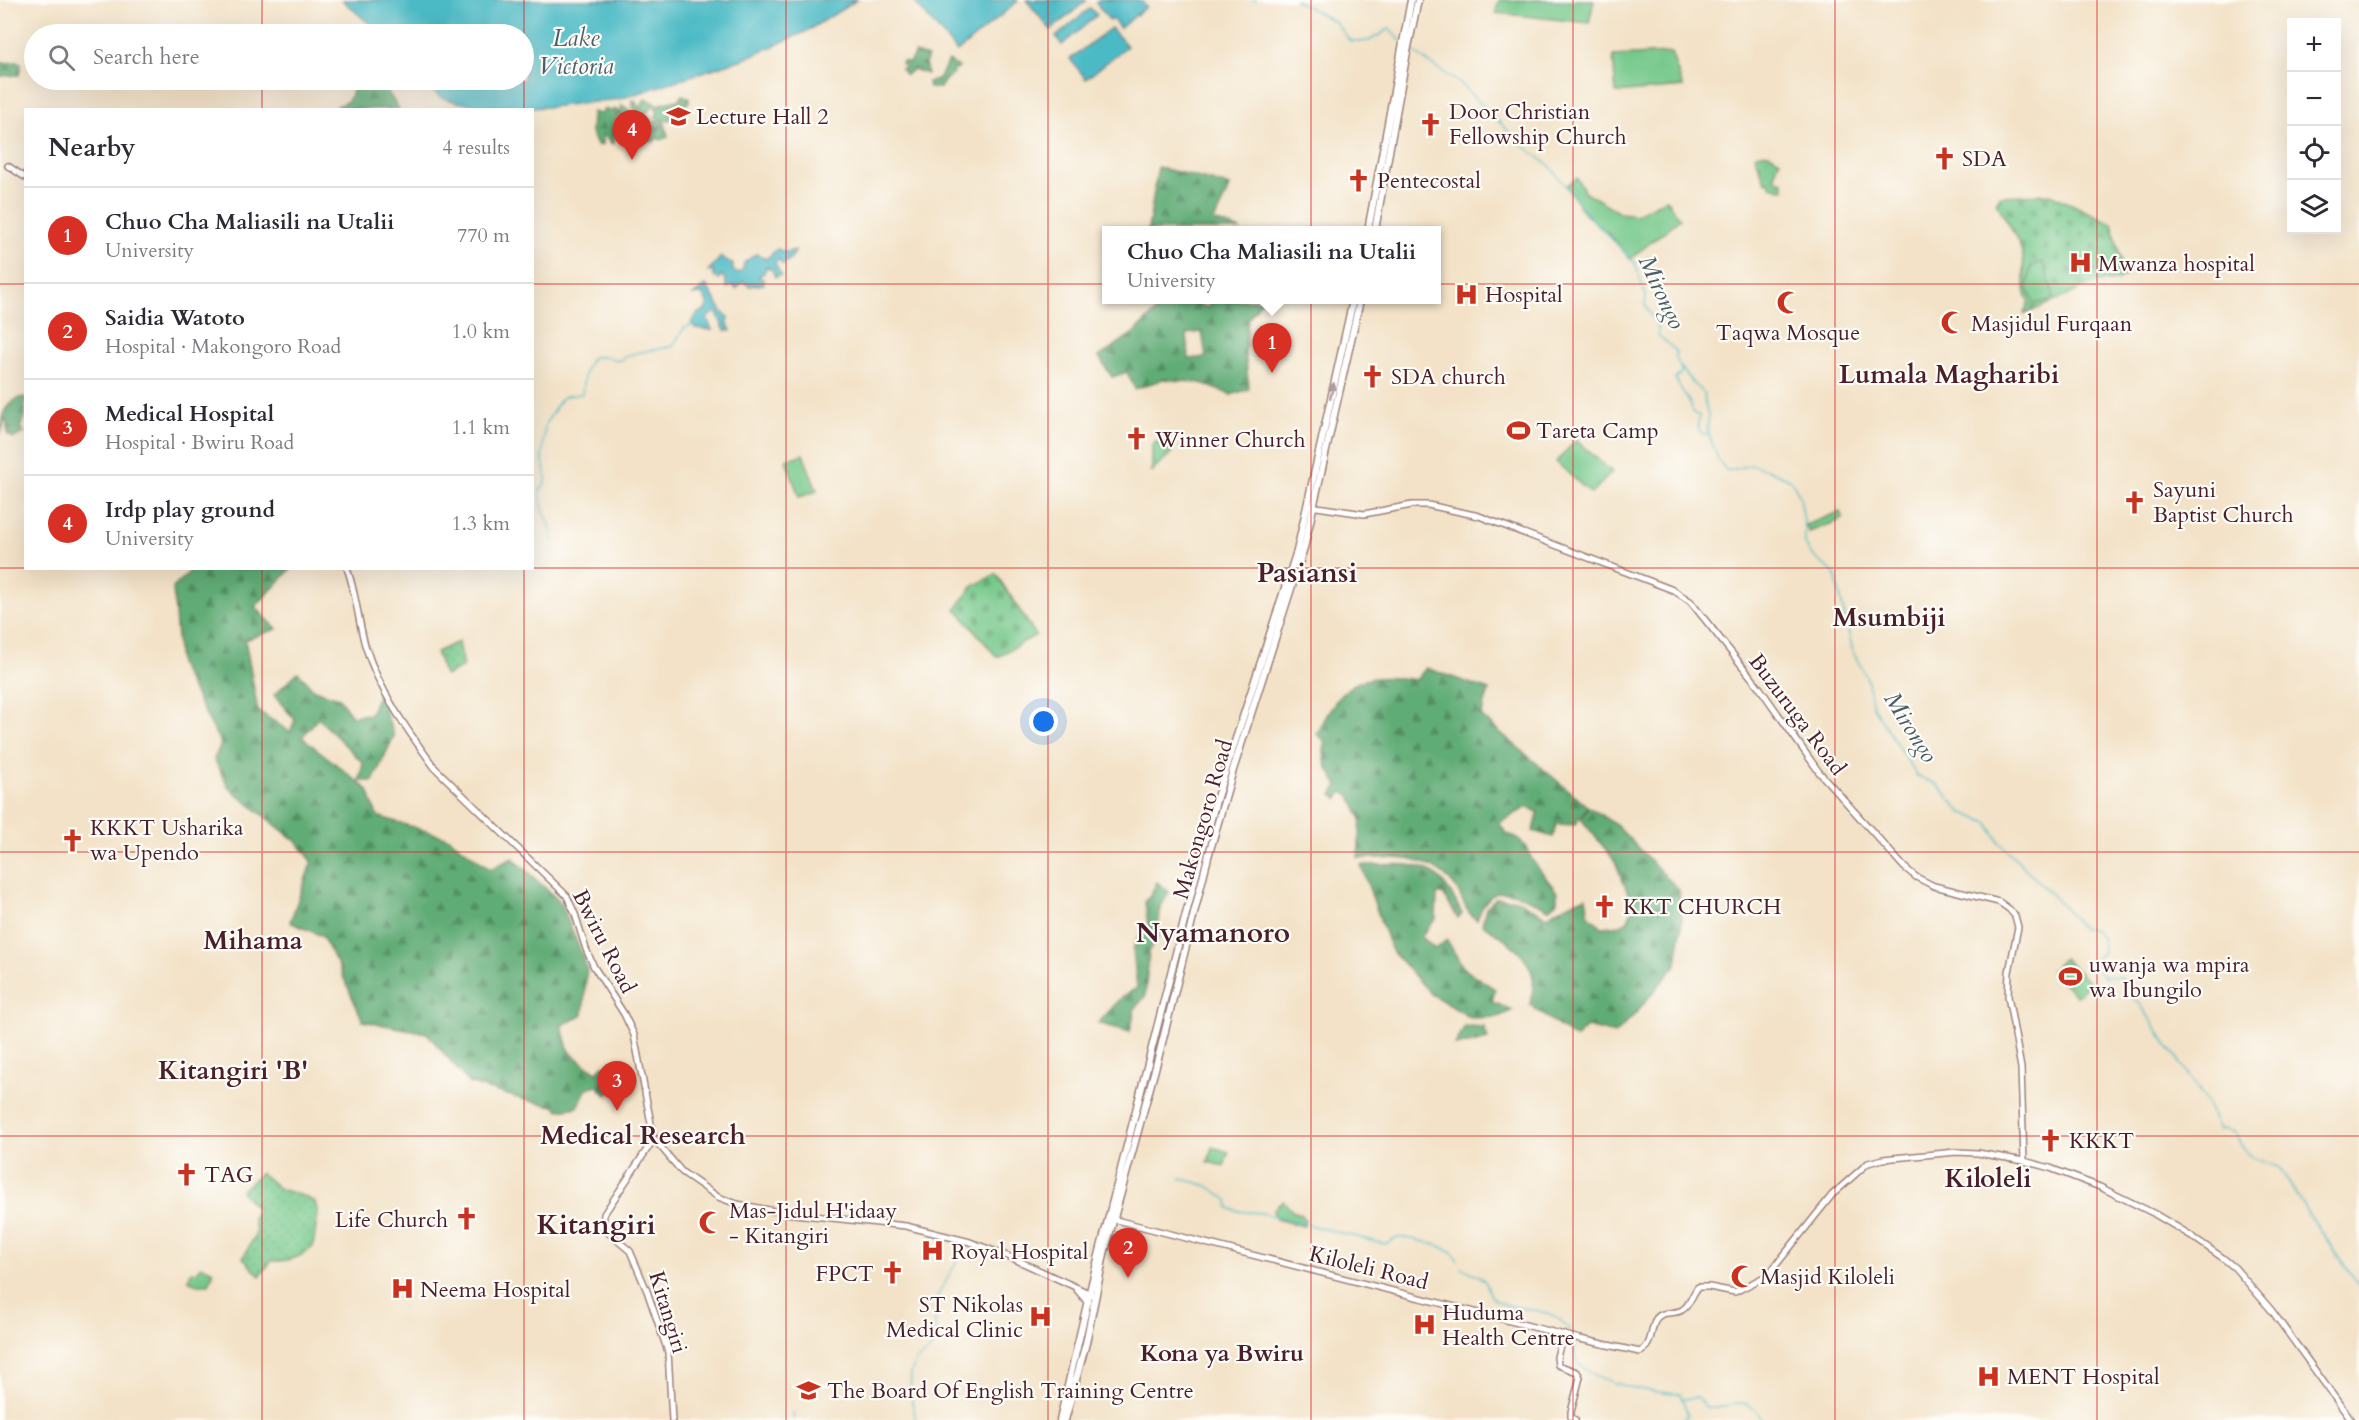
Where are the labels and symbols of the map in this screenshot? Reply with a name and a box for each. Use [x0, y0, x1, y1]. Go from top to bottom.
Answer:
water label: Lake Victoria [538, 22, 614, 83]
place label: Door Christian Fellowship Church [1449, 97, 1627, 152]
place label: Lecture Hall 2 [696, 102, 829, 132]
school or university icon: Lecture Hall 2 [665, 103, 691, 129]
pin: 4 [612, 110, 652, 160]
church icon: Door Christian Fellowship Church [1418, 111, 1444, 137]
place label: SDA [1962, 144, 2007, 174]
church icon: SDA [1931, 145, 1957, 171]
place label: Pentecostal [1377, 166, 1481, 196]
church icon: Pentecostal [1346, 167, 1372, 193]
place label: Mwanza hospital [2098, 249, 2255, 279]
water label: Mirongo [1630, 250, 1693, 335]
hospital icon: Mwanza hospital [2067, 250, 2093, 276]
place label: Hospital [1485, 280, 1563, 310]
hospital icon: Hospital [1454, 281, 1480, 307]
mosque icon: Taqwa Mosque [1775, 290, 1801, 316]
place label: Masjidul Furqaan [1971, 309, 2133, 339]
mosque icon: Masjidul Furqaan [1940, 310, 1966, 336]
place label: Taqwa Mosque [1716, 318, 1860, 348]
pin: 1 [1252, 324, 1292, 373]
district label: Lumala Magharibi [1839, 357, 2059, 392]
place label: SDA church [1391, 362, 1506, 392]
church icon: SDA church [1360, 363, 1386, 389]
one-way arrow [1328, 381, 1337, 400]
place label: Tareta Camp [1536, 416, 1659, 446]
sports icon: Tareta Camp [1505, 417, 1531, 443]
place label: Winner Church [1154, 425, 1306, 455]
church icon: Winner Church [1124, 426, 1150, 452]
place label: Sayuni Baptist Church [2153, 475, 2294, 530]
church icon: Sayuni Baptist Church [2122, 489, 2148, 515]
district label: Pasiansi [1257, 554, 1357, 592]
district label: Msumbiji [1832, 600, 1946, 635]
street label: Buzuruga Road [1742, 648, 1853, 782]
water label: Mirongo [1876, 685, 1945, 769]
your location [1029, 707, 1058, 736]
street label: Makongoro Road [1166, 736, 1240, 903]
place label: KKKT Usharika wa Upendo [90, 813, 244, 868]
church icon: KKKT Usharika wa Upendo [59, 827, 85, 853]
street label: Bwiru Road [565, 884, 643, 999]
place label: KKT CHURCH [1623, 892, 1781, 922]
church icon: KKT CHURCH [1592, 893, 1618, 919]
district label: Nyamanoro [1136, 914, 1290, 952]
district label: Mihama [203, 923, 303, 958]
place label: uwanja wa mpira wa Ibungilo [2089, 950, 2250, 1005]
sports icon: uwanja wa mpira wa Ibungilo [2058, 964, 2084, 990]
district label: Kitangiri 'B' [158, 1053, 308, 1088]
pin: 3 [598, 1062, 636, 1111]
district label: Medical Research [540, 1118, 746, 1153]
place label: KKKT [2069, 1126, 2134, 1156]
church icon: KKKT [2038, 1127, 2064, 1153]
place label: TAG [204, 1160, 253, 1190]
church icon: TAG [173, 1161, 199, 1187]
district label: Kiloleli [1944, 1161, 2032, 1196]
place label: Mas-Jidul H'idaay - Kitangiri [729, 1196, 898, 1251]
place label: Life Church [335, 1205, 448, 1235]
church icon: Life Church [453, 1206, 479, 1232]
district label: Kitangiri [536, 1206, 656, 1244]
mosque icon: Mas-Jidul H'idaay - Kitangiri [698, 1210, 724, 1236]
pin: 2 [1108, 1228, 1148, 1278]
place label: Royal Hospital [951, 1237, 1089, 1267]
hospital icon: Royal Hospital [920, 1238, 946, 1264]
street label: Kiloleli Road [1306, 1239, 1432, 1297]
place label: FPCT [815, 1259, 874, 1289]
church icon: FPCT [879, 1260, 905, 1286]
place label: Masjid Kiloleli [1760, 1262, 1895, 1292]
mosque icon: Masjid Kiloleli [1729, 1263, 1755, 1289]
street label: Kitangiri [641, 1268, 695, 1357]
place label: Neema Hospital [420, 1275, 571, 1305]
hospital icon: Neema Hospital [389, 1276, 415, 1302]
place label: ST Nikolas Medical Clinic [886, 1290, 1023, 1345]
place label: Huduma Health Centre [1442, 1298, 1575, 1353]
hospital icon: ST Nikolas Medical Clinic [1028, 1304, 1054, 1330]
hospital icon: Huduma Health Centre [1411, 1312, 1437, 1338]
district label: Kona ya Bwiru [1140, 1337, 1304, 1370]
place label: MENT Hospital [2007, 1362, 2160, 1392]
hospital icon: MENT Hospital [1976, 1363, 2002, 1389]
place label: The Board Of English Training Centre [827, 1376, 1194, 1406]
school or university icon: The Board Of English Training Centre [796, 1377, 822, 1403]

